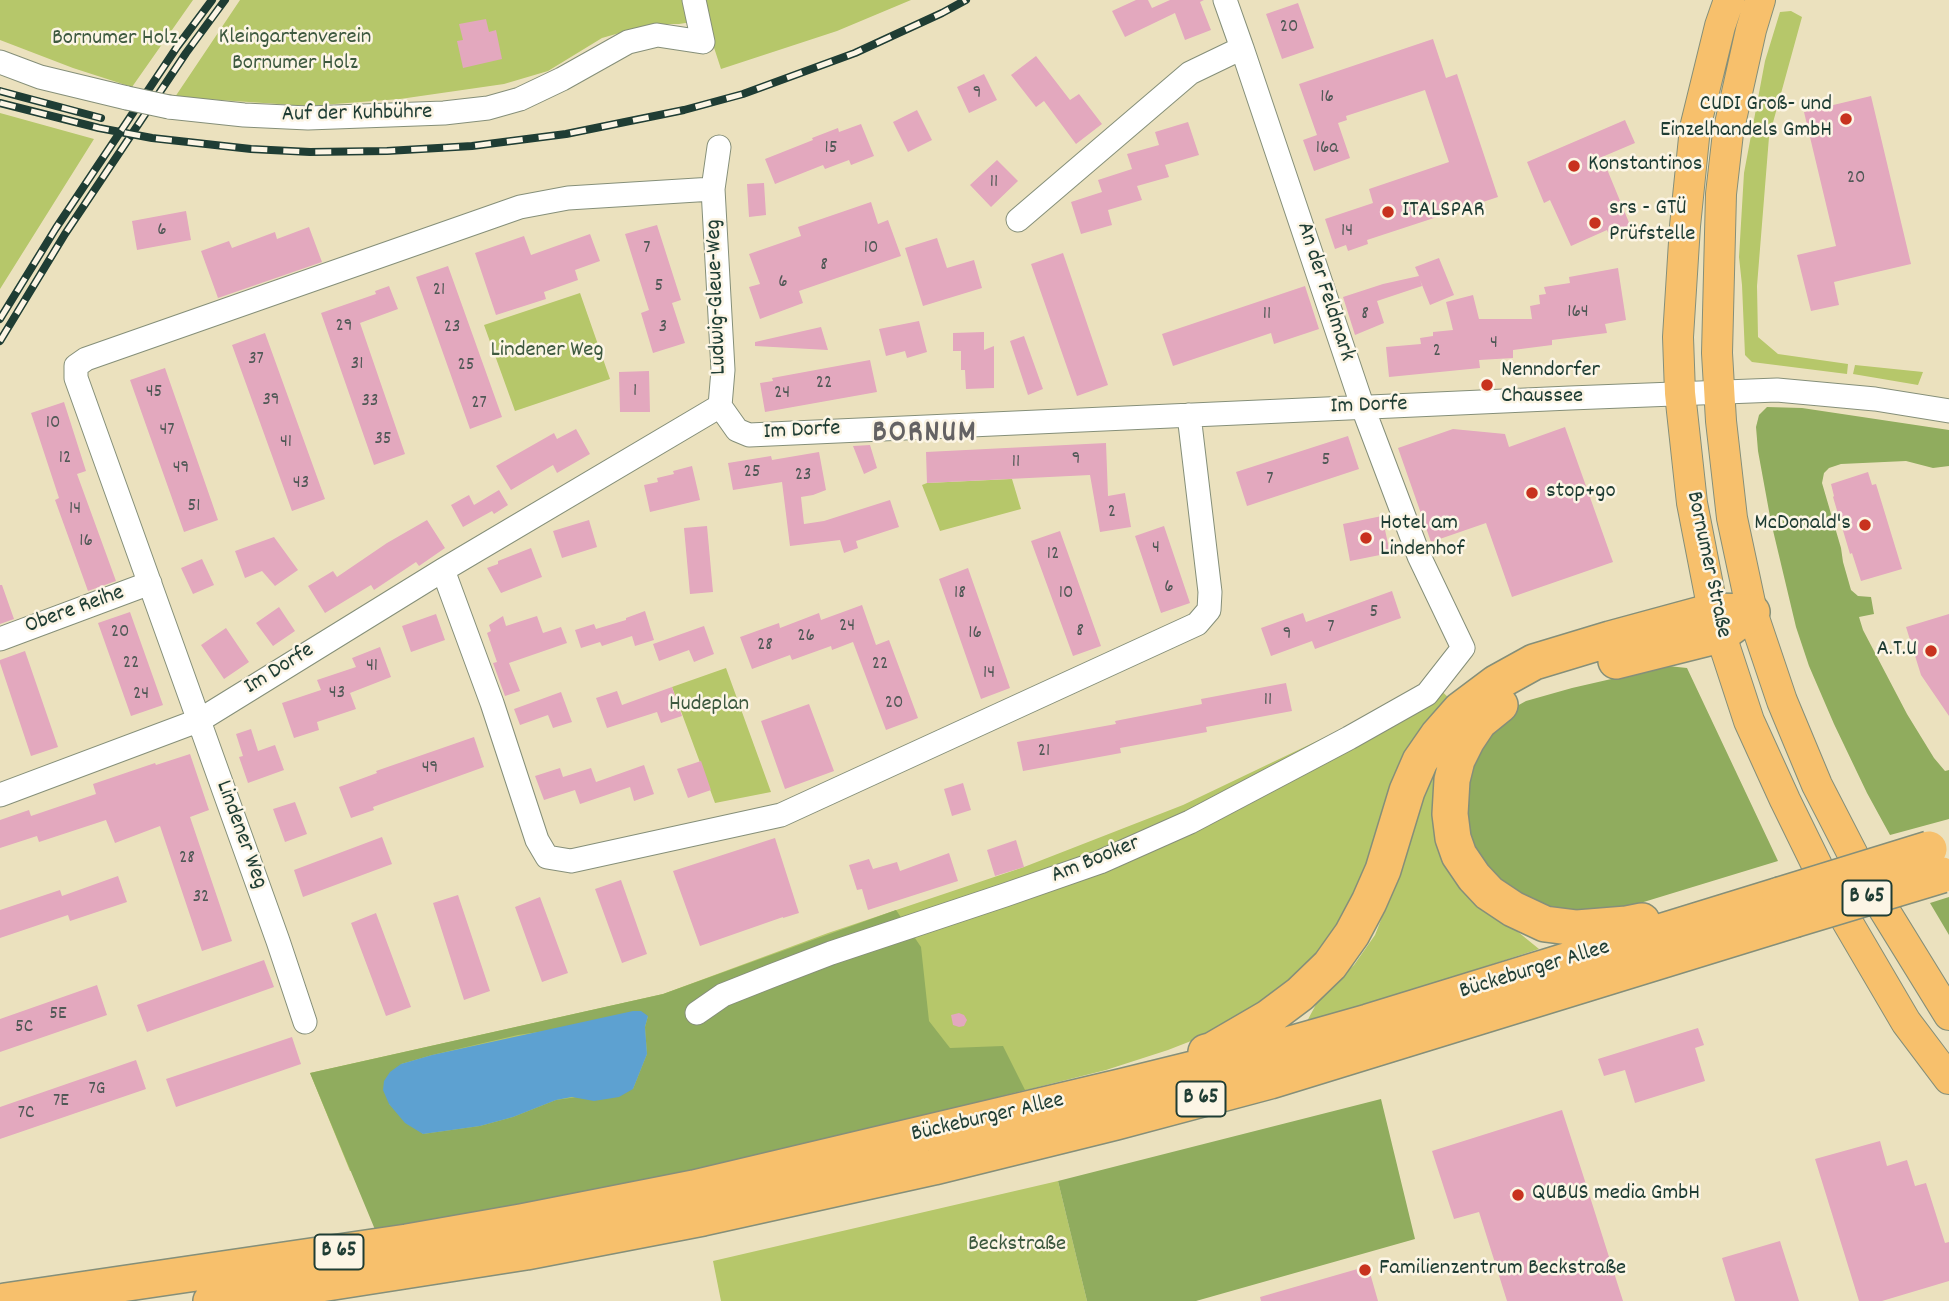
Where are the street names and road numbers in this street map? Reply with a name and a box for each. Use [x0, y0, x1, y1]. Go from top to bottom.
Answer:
street label: Auf der Kuhbühre [281, 100, 433, 130]
street label: Ludwig-Gleue-Weg [701, 219, 735, 375]
street label: An der Feldmark [1289, 219, 1359, 365]
street label: Im Dorfe [1330, 392, 1408, 422]
street label: Im Dorfe [763, 416, 841, 448]
street label: Bornumer Straße [1678, 489, 1736, 641]
street label: Obere Reihe [22, 580, 128, 642]
street label: Im Dorfe [240, 638, 320, 702]
street label: Lindener Weg [208, 777, 272, 893]
street label: Am Booker [1048, 831, 1144, 891]
road number: B 65 [1842, 880, 1892, 916]
street label: Bückeburger Allee [1456, 935, 1614, 1007]
road number: B 65 [1176, 1082, 1226, 1116]
street label: Bückeburger Allee [909, 1088, 1067, 1150]
road number: B 65 [314, 1234, 364, 1270]

